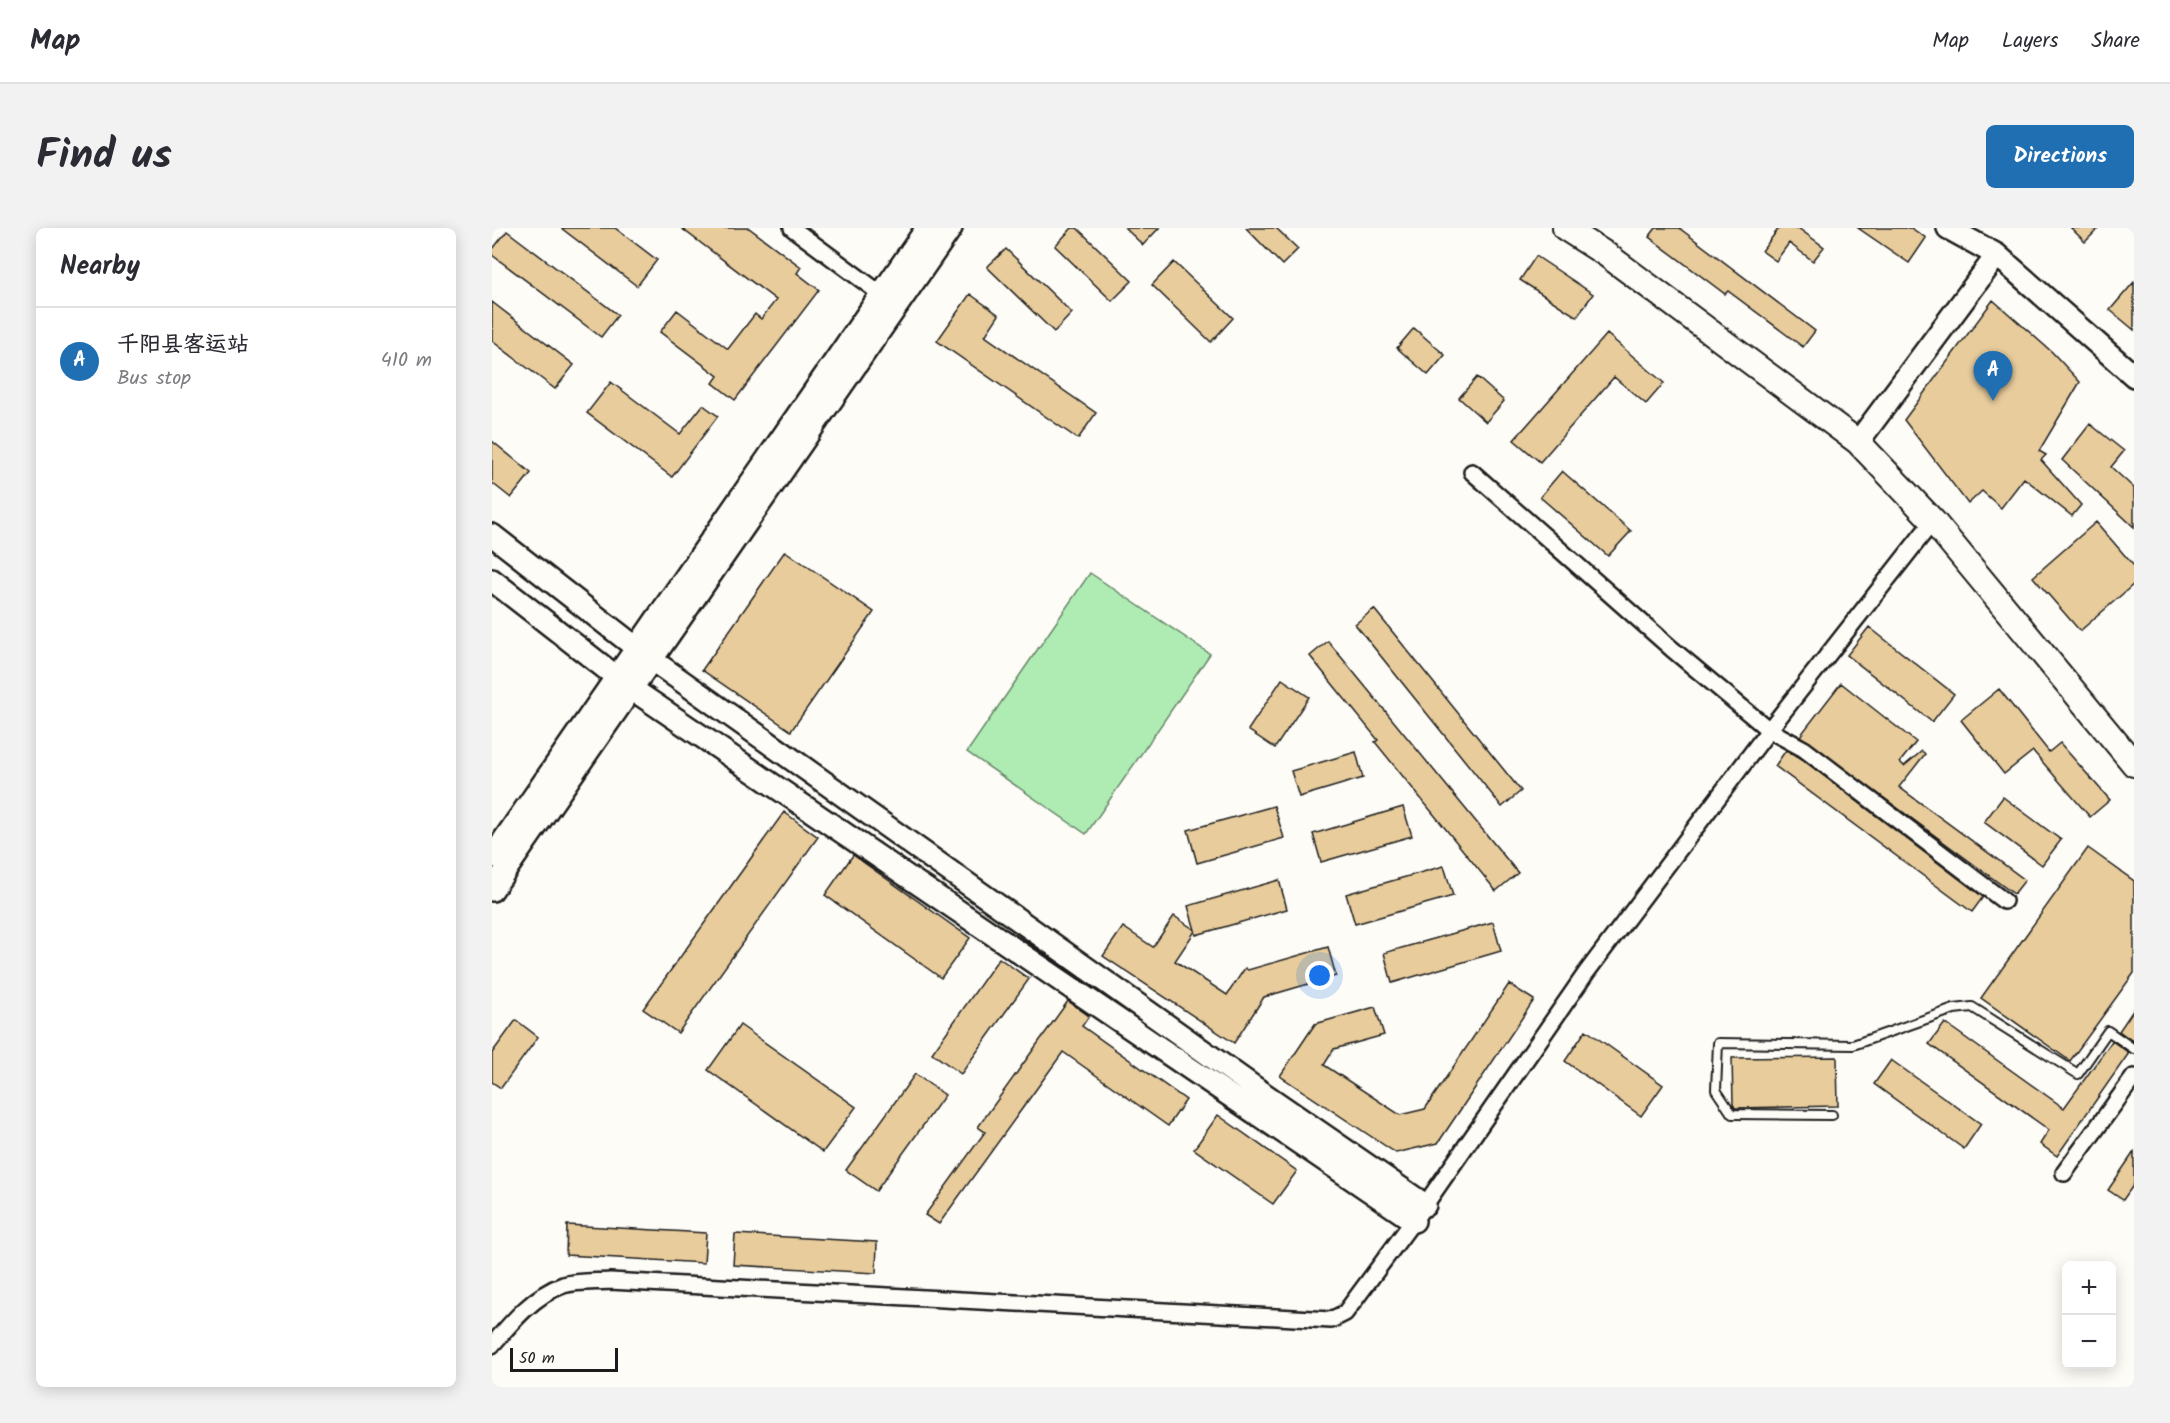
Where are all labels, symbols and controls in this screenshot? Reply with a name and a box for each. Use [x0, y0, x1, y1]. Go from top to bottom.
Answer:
text: Map [30, 19, 81, 64]
text: Map [1932, 25, 1969, 58]
text: Layers [2002, 25, 2058, 58]
text: Share [2091, 25, 2140, 58]
text: Find us [36, 123, 172, 190]
button: Directions [1986, 125, 2134, 188]
text: Nearby [60, 246, 140, 288]
text: 千阳县客运站 [117, 328, 249, 363]
text: A [73, 345, 86, 377]
text: 410 m [381, 345, 432, 377]
pin: A [1974, 352, 2012, 401]
text: Bus stop [117, 363, 191, 395]
your location [1305, 961, 1334, 990]
map controls [2062, 1261, 2116, 1369]
button: + [2062, 1261, 2116, 1315]
button: − [2062, 1315, 2116, 1369]
scale bar [510, 1345, 618, 1372]
text: 50 m [519, 1346, 555, 1371]

